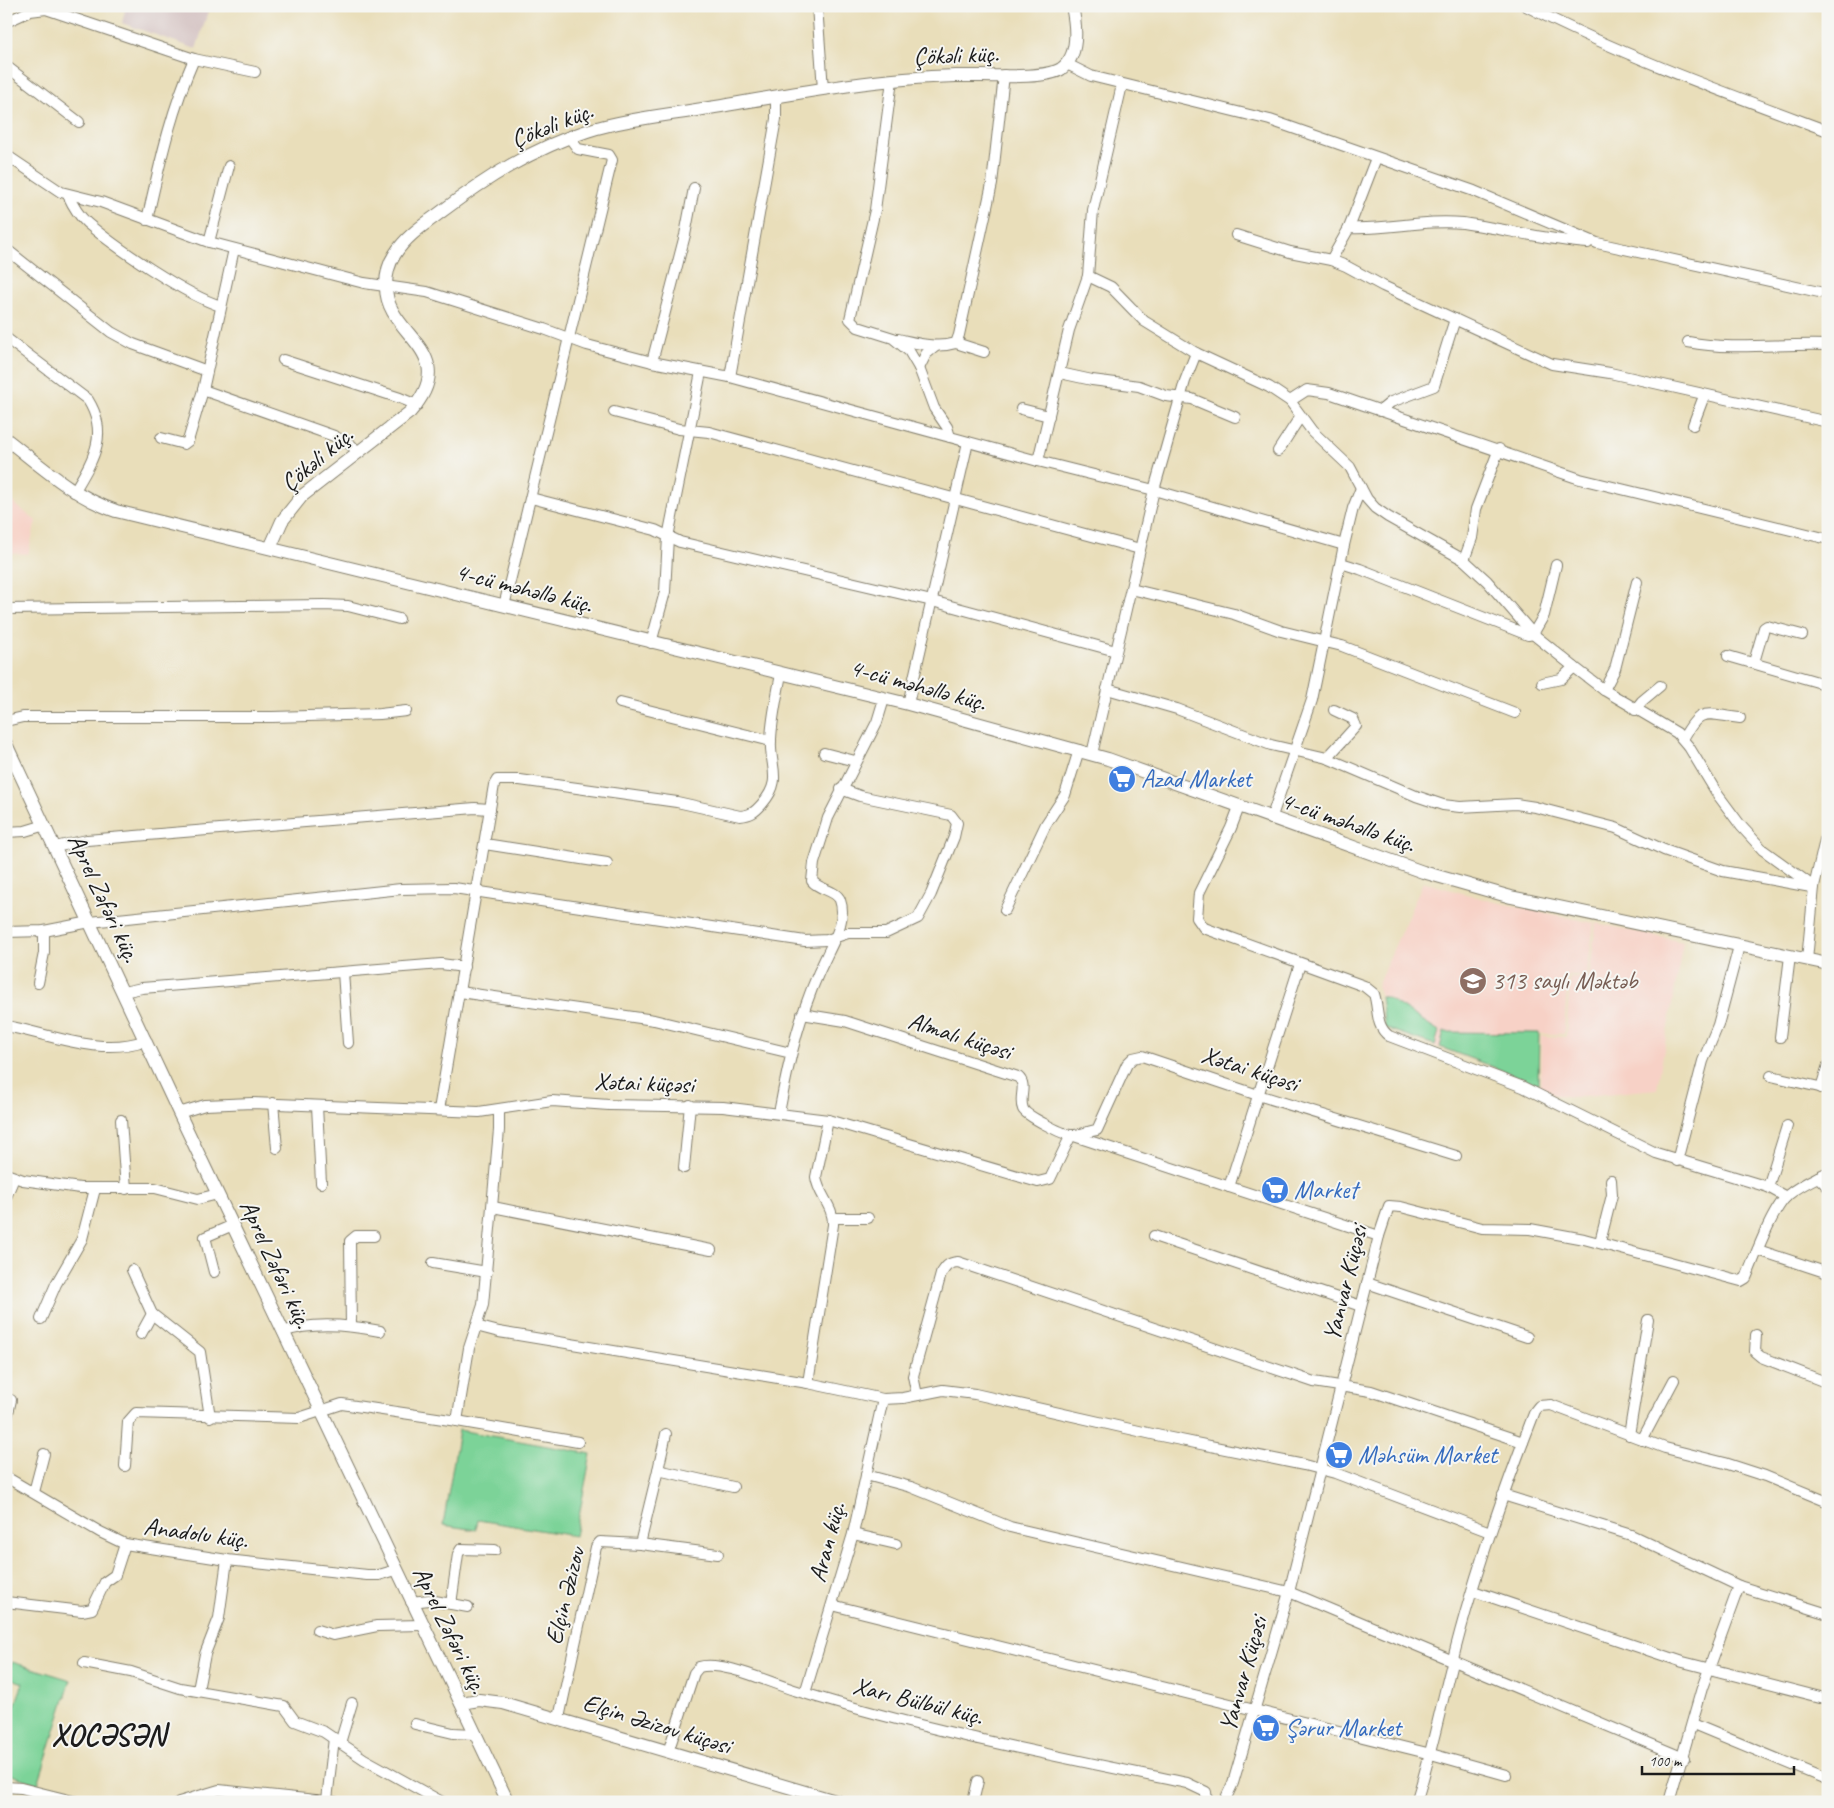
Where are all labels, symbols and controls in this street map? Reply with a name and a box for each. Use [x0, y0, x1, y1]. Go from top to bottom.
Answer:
street label: Çökəli küç. [913, 38, 999, 72]
street label: Çökəli küç. [506, 95, 598, 155]
street label: Çökəli küç. [274, 419, 360, 499]
street label: 4-cü məhəllə küç. [452, 556, 596, 620]
street label: 4-cü məhəllə küç. [846, 651, 990, 719]
place label: Azad Market [1141, 763, 1254, 795]
supermarket icon: Azad Market [1107, 764, 1137, 794]
street label: 4-cü məhəllə küç. [1276, 784, 1420, 860]
street label: Aprel Zəfəri küç. [60, 829, 148, 967]
place label: 313 saylı Məktəb [1492, 965, 1639, 997]
school or university icon: 313 saylı Məktəb [1458, 966, 1488, 996]
street label: Almalı küçəsi [904, 1004, 1019, 1069]
street label: Xətai küçəsi [1198, 1038, 1306, 1101]
street label: Xətai küçəsi [594, 1065, 698, 1101]
place label: Market [1294, 1174, 1361, 1206]
supermarket icon: Market [1260, 1175, 1290, 1205]
street label: Aprel Zəfəri küç. [232, 1195, 320, 1333]
street label: Yanvar Küçəsi [1315, 1219, 1376, 1344]
place label: Məhsüm Market [1358, 1439, 1500, 1471]
supermarket icon: Məhsüm Market [1324, 1440, 1354, 1470]
street label: Aran küç. [801, 1498, 853, 1586]
street label: Anadolu küç. [142, 1510, 250, 1556]
street label: Elçin Əzizov [538, 1542, 593, 1648]
street label: Aprel Zəfəri küç. [405, 1561, 495, 1699]
street label: Yanvar Küçəsi [1211, 1610, 1276, 1735]
street label: Xarı Bülbül küç. [850, 1669, 986, 1733]
street label: Elçin Əzizov küçəsi [579, 1686, 738, 1763]
place label: Şərur Market [1285, 1712, 1404, 1744]
supermarket icon: Şərur Market [1251, 1713, 1281, 1743]
district label: XOCƏSƏN [52, 1716, 171, 1754]
scale bar [1642, 1743, 1794, 1775]
text: 100 m [1649, 1752, 1683, 1771]

